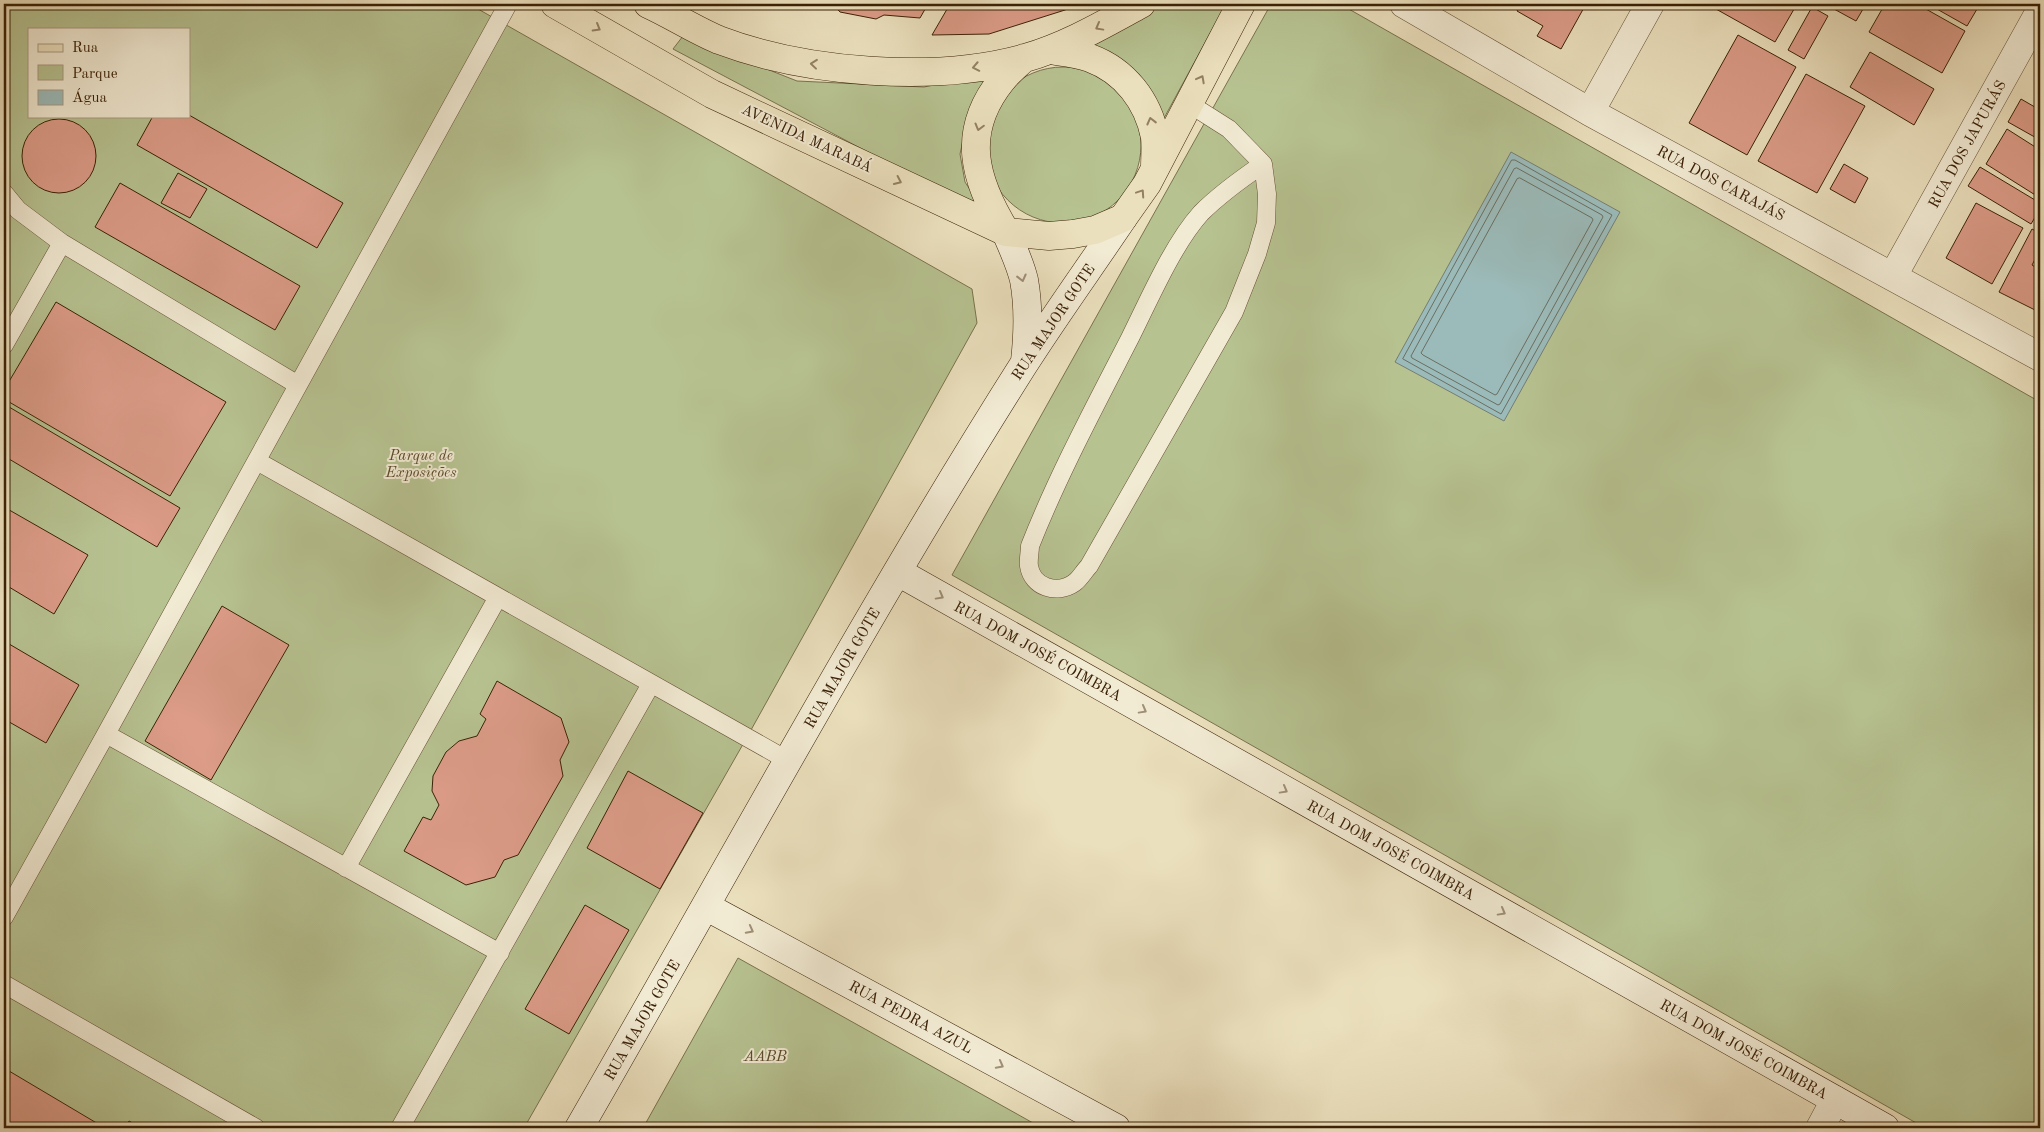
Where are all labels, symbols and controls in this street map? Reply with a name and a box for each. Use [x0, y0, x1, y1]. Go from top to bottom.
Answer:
one-way arrow [1095, 21, 1104, 31]
one-way arrow [592, 22, 601, 32]
legend [28, 28, 190, 118]
text: Rua [72, 41, 99, 56]
one-way arrow [810, 59, 818, 70]
one-way arrow [972, 62, 980, 72]
text: Parque [72, 67, 118, 82]
one-way arrow [1195, 75, 1205, 84]
street label: RUA DOS JAPURÁS [1924, 77, 2010, 211]
text: Água [72, 88, 108, 106]
street label: AVENIDA MARABÁ [739, 100, 876, 176]
one-way arrow [1146, 118, 1156, 126]
one-way arrow [974, 122, 984, 130]
street label: RUA DOS CARAJÁS [1654, 142, 1788, 224]
one-way arrow [893, 175, 902, 185]
one-way arrow [1135, 190, 1144, 199]
street label: RUA MAJOR GOTE [1010, 262, 1099, 383]
one-way arrow [1017, 273, 1027, 281]
park label: Parque de Exposições [384, 449, 457, 481]
one-way arrow [935, 589, 944, 599]
street label: RUA DOM JOSÉ COIMBRA [951, 597, 1126, 705]
street label: RUA MAJOR GOTE [803, 606, 884, 731]
one-way arrow [1137, 703, 1146, 713]
one-way arrow [1279, 783, 1288, 793]
street label: RUA DOM JOSÉ COIMBRA [1304, 796, 1479, 904]
one-way arrow [1497, 906, 1506, 916]
one-way arrow [744, 924, 753, 934]
street label: RUA MAJOR GOTE [603, 958, 684, 1083]
street label: RUA PEDRA AZUL [846, 979, 975, 1057]
street label: RUA DOM JOSÉ COIMBRA [1657, 995, 1832, 1103]
park label: AABB [743, 1050, 787, 1065]
one-way arrow [995, 1059, 1004, 1069]

